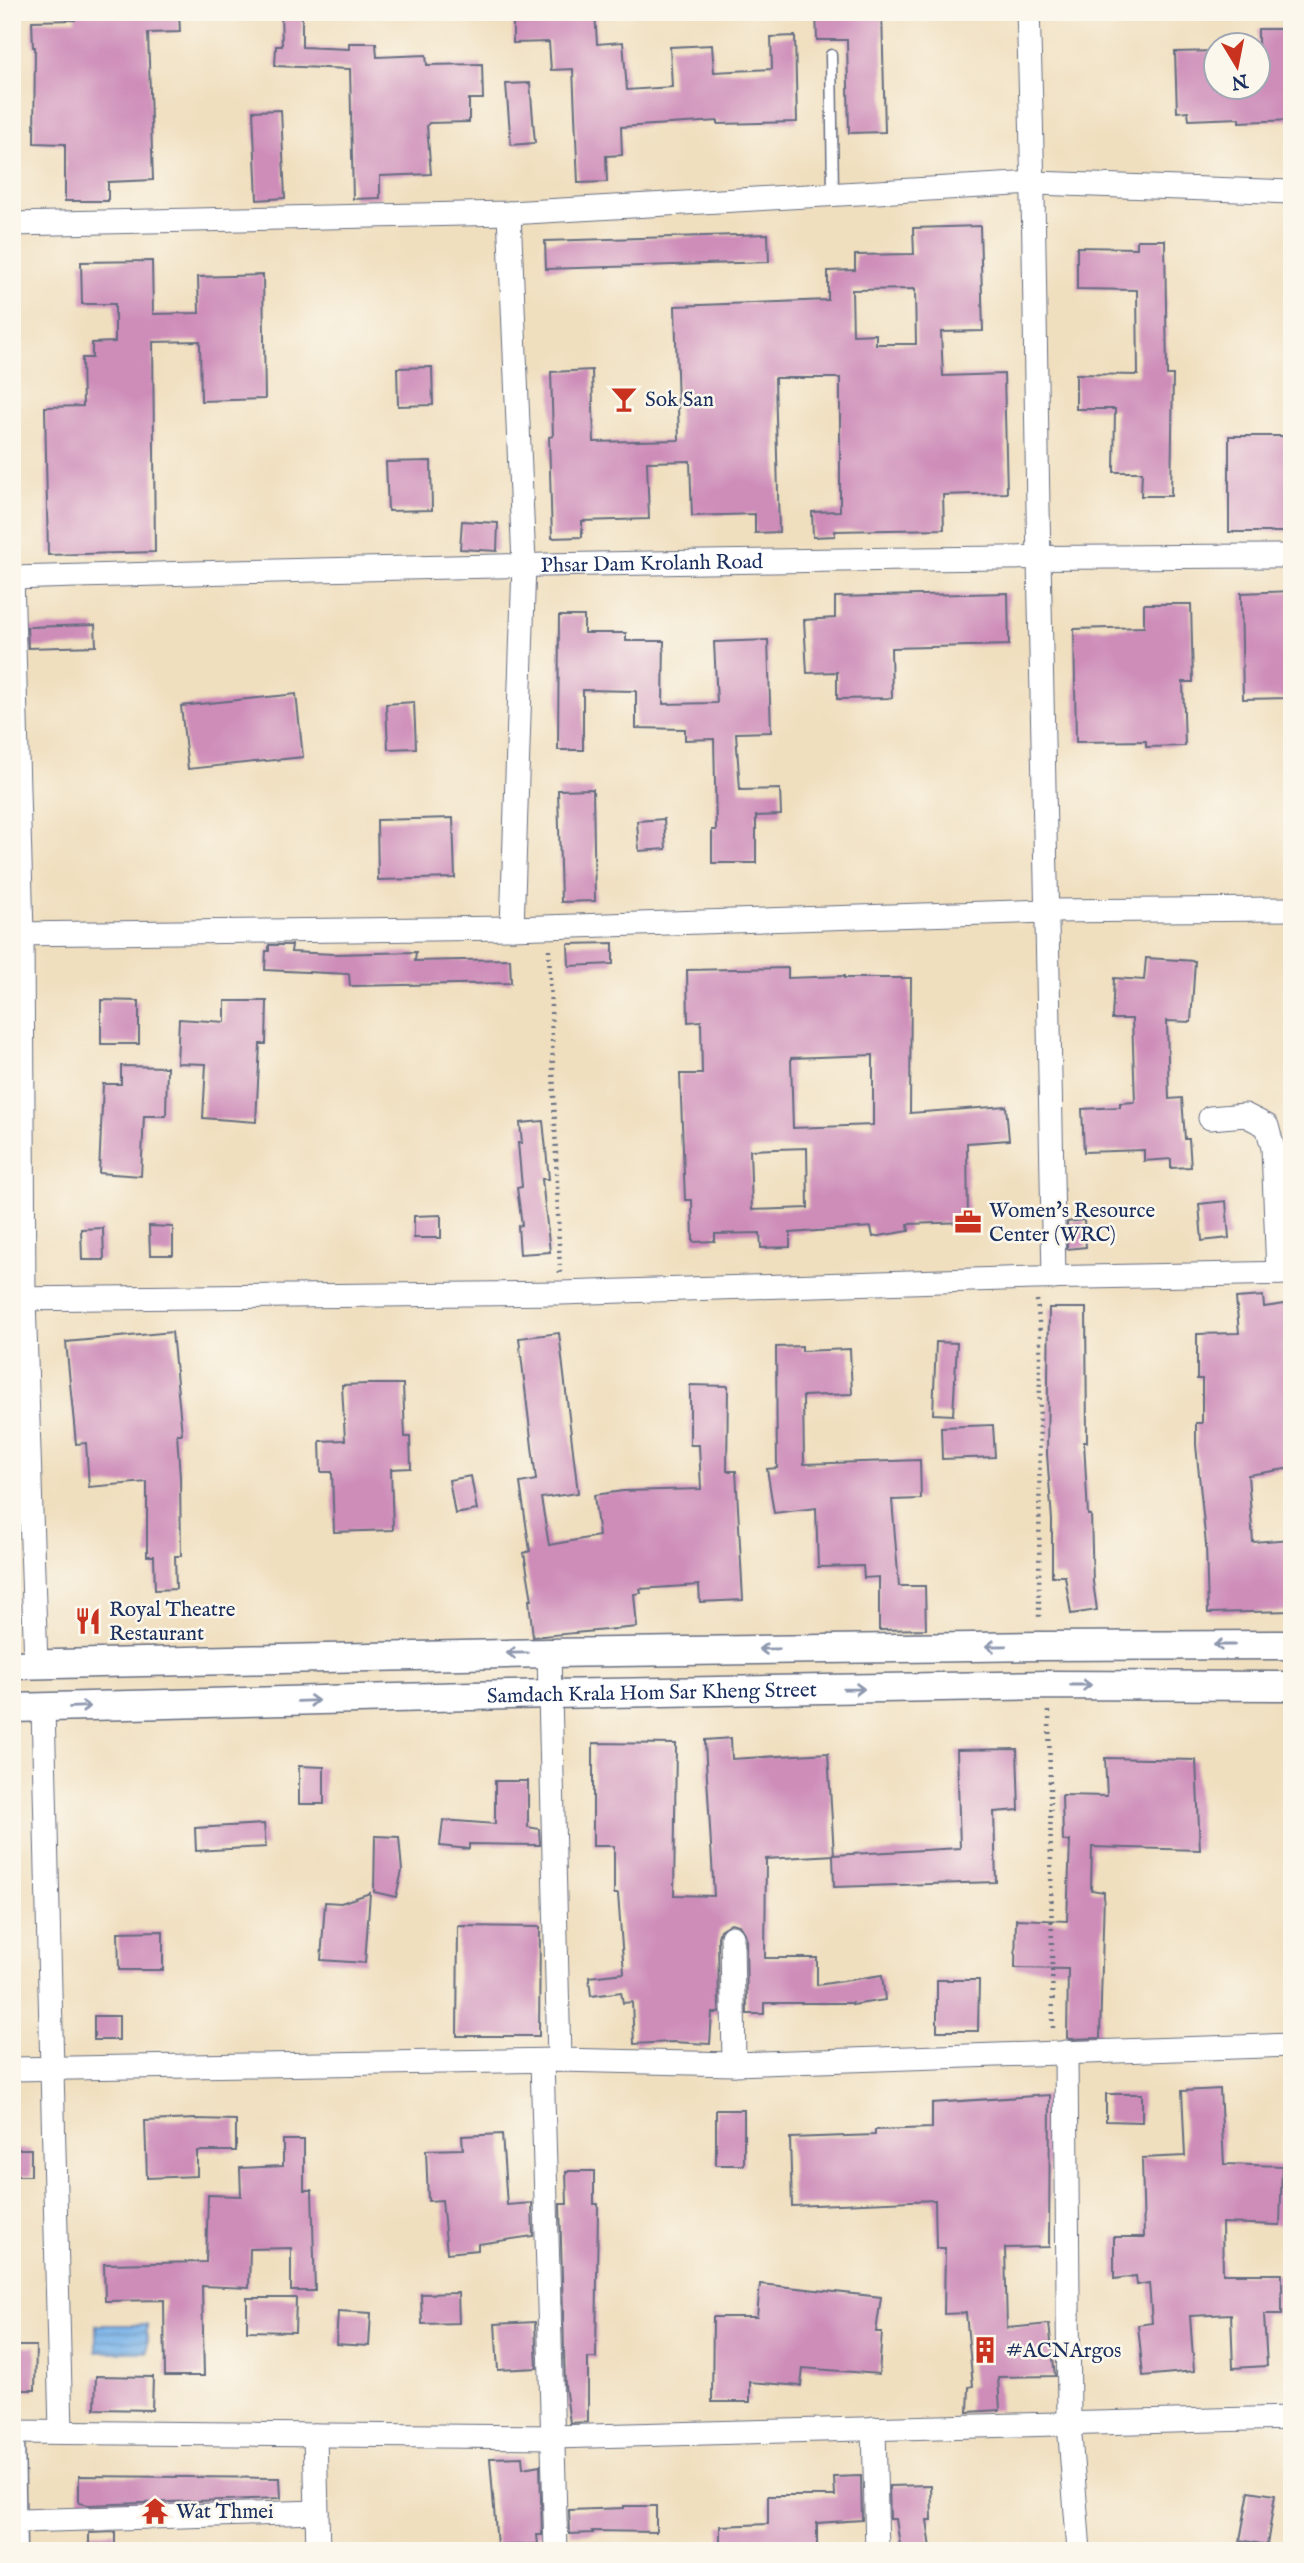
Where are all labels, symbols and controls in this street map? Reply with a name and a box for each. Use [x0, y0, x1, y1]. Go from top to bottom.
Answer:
north arrow [1202, 32, 1272, 102]
text: N [1229, 67, 1251, 94]
bar icon: Sok San [609, 384, 639, 414]
place label: Sok San [645, 387, 714, 414]
street label: Phsar Dam Krolanh Road [540, 549, 764, 580]
place label: Women's Resource Center (WRC) [989, 1198, 1156, 1249]
office icon: Women's Resource Center (WRC) [953, 1207, 983, 1237]
place label: Royal Theatre Restaurant [109, 1597, 236, 1648]
restaurant icon: Royal Theatre Restaurant [73, 1606, 103, 1636]
one-way arrow [1212, 1638, 1235, 1652]
one-way arrow [985, 1639, 1008, 1653]
one-way arrow [757, 1643, 780, 1656]
one-way arrow [505, 1647, 528, 1660]
street label: Samdach Krala Hom Sar Kheng Street [487, 1677, 817, 1711]
one-way arrow [1069, 1678, 1092, 1692]
one-way arrow [842, 1682, 865, 1696]
one-way arrow [296, 1694, 319, 1707]
one-way arrow [69, 1700, 92, 1714]
building icon: #ACNArgos [970, 2335, 1000, 2365]
place label: #ACNArgos [1006, 2338, 1121, 2365]
temple icon: Wat Thmei [140, 2496, 170, 2526]
place label: Wat Thmei [176, 2499, 274, 2526]

